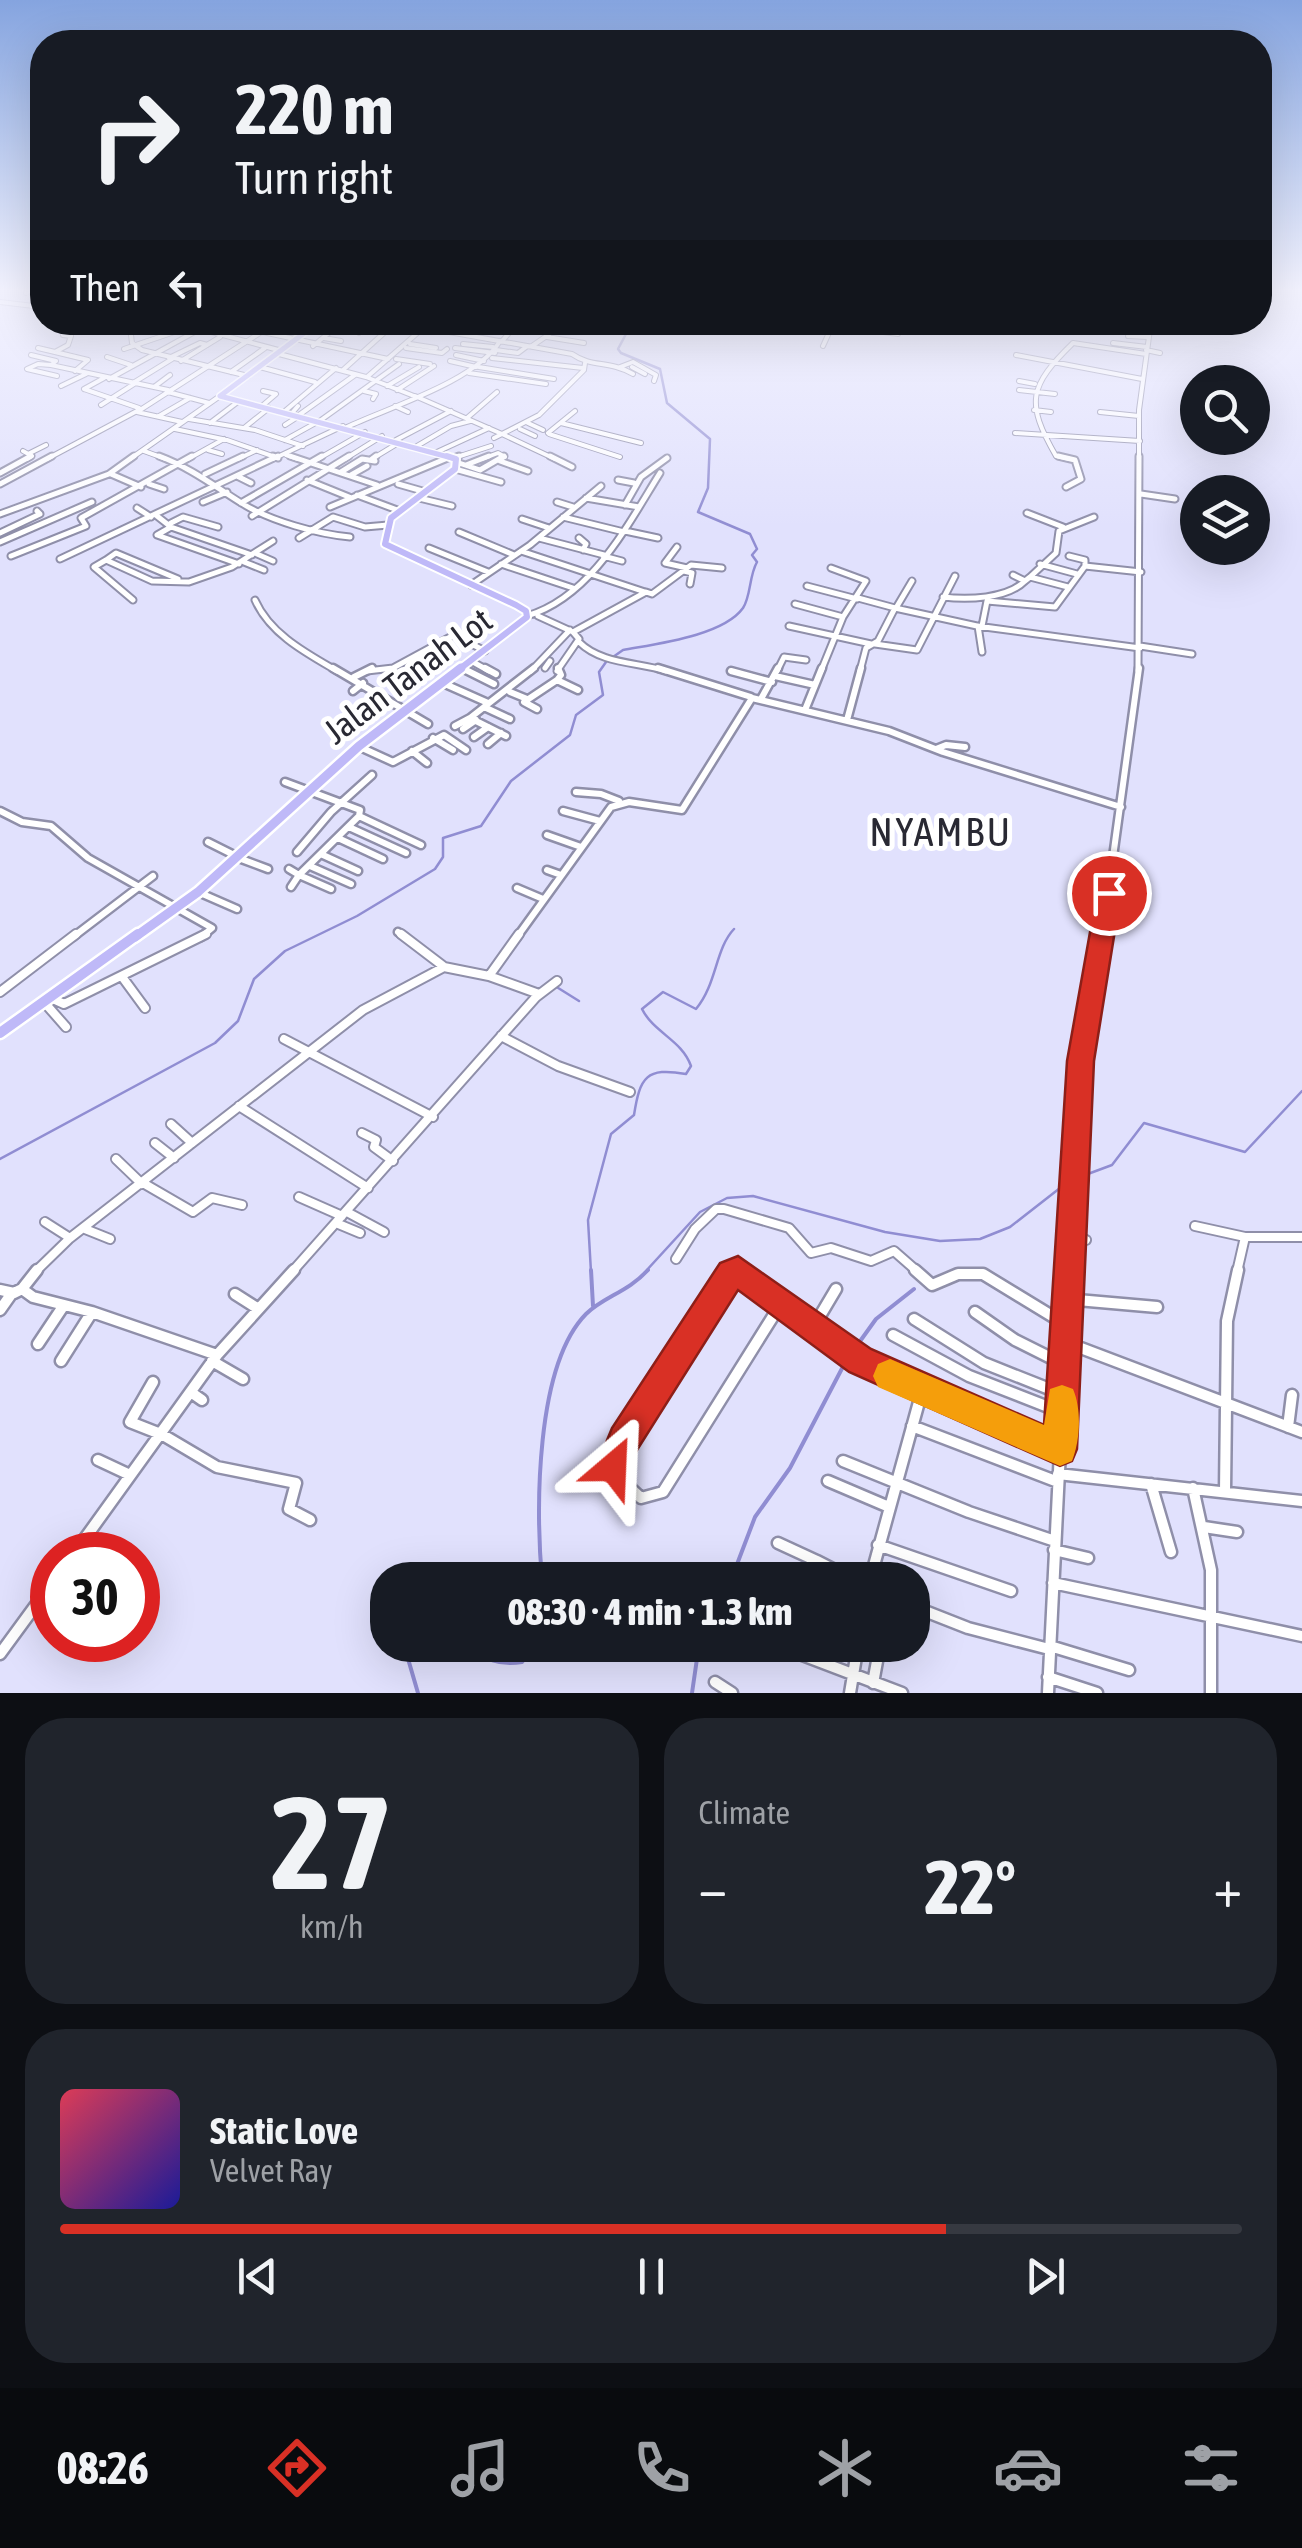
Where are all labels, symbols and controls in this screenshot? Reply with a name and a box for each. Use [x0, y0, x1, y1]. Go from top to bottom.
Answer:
text: 220 m [235, 69, 394, 149]
icon: right [70, 70, 200, 200]
text: Turn right [235, 152, 393, 204]
icon: left [160, 260, 215, 315]
text: Then [70, 266, 140, 309]
map controls [1180, 365, 1270, 565]
button: search [1180, 365, 1270, 455]
button: layers [1180, 475, 1270, 565]
street label: Jalan Tanah Lot [316, 599, 499, 751]
district label: NYAMBU [869, 809, 1013, 854]
pin [1067, 851, 1152, 936]
icon: arrive [1082, 866, 1137, 921]
position arrow [561, 1415, 665, 1519]
speed limit sign: 30 [30, 1532, 160, 1662]
text: 08:30 · 4 min · 1.3 km [508, 1590, 792, 1633]
text: 27 [271, 1768, 393, 1917]
text: Climate [699, 1794, 790, 1831]
text: 22° [925, 1844, 1016, 1930]
text: − [699, 1856, 727, 1919]
text: + [1213, 1856, 1242, 1919]
text: km/h [300, 1908, 363, 1945]
text: Static Love [210, 2109, 358, 2152]
text: Velvet Ray [210, 2152, 332, 2189]
icon: previous [230, 2249, 285, 2304]
icon: pause [624, 2249, 679, 2304]
icon: next [1018, 2249, 1073, 2304]
icon: directions [262, 2433, 332, 2503]
icon: music [445, 2433, 515, 2503]
icon: phone [627, 2433, 697, 2503]
icon: climate [810, 2433, 880, 2503]
icon: car [993, 2433, 1063, 2503]
icon: filters [1176, 2433, 1246, 2503]
text: 08:26 [56, 2442, 149, 2494]

